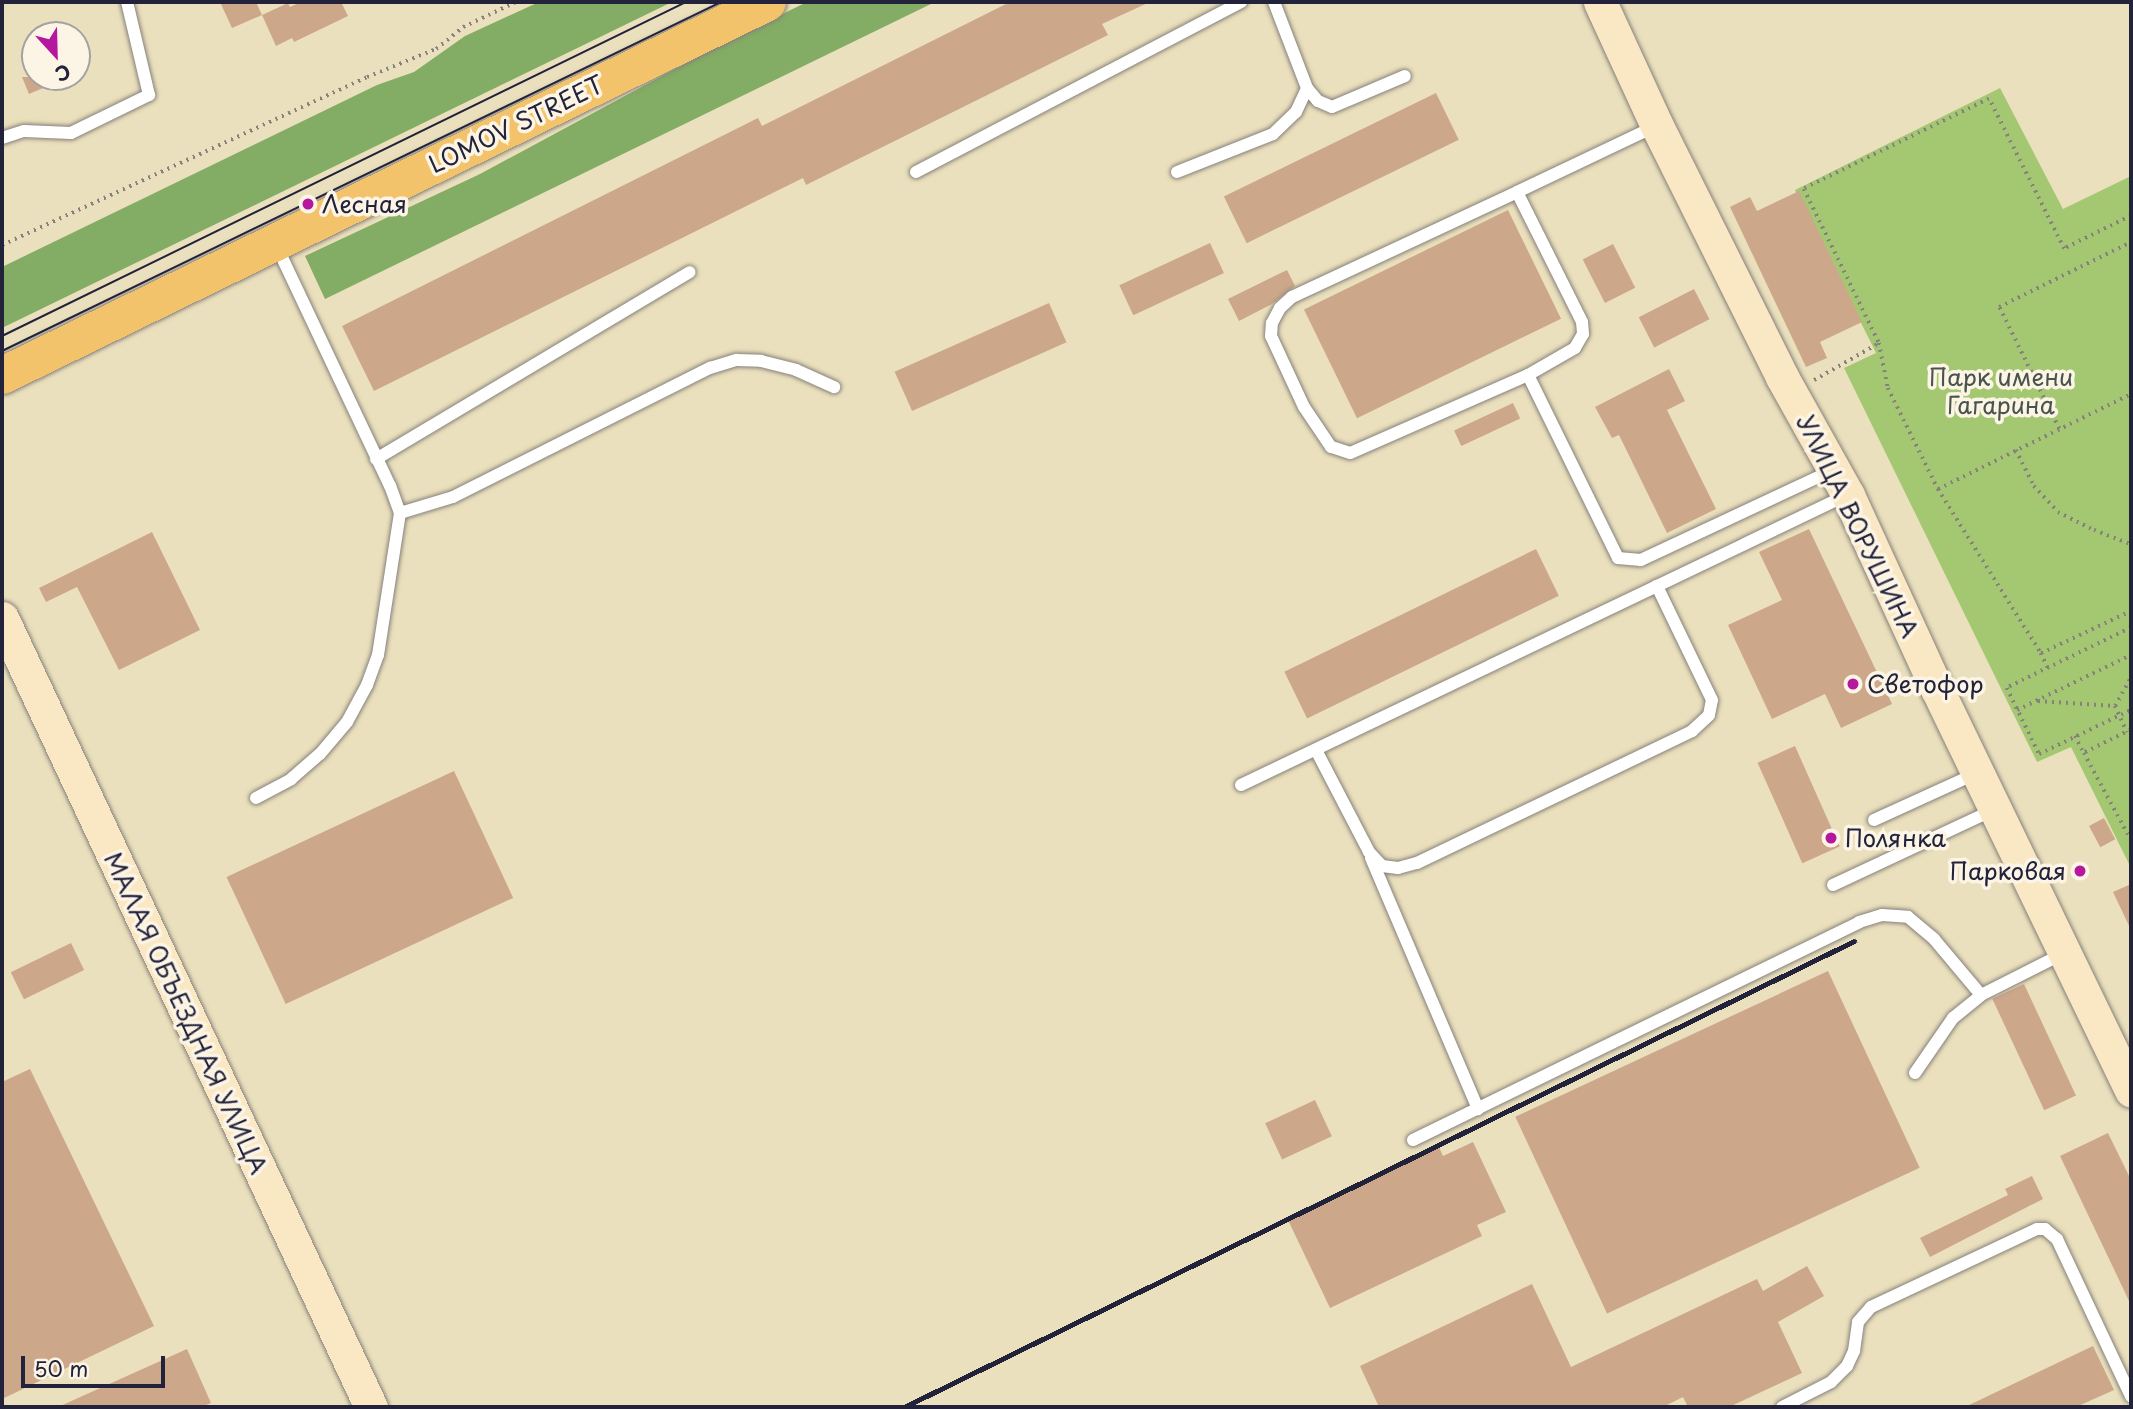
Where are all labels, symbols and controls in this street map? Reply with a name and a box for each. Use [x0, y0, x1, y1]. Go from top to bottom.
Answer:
north arrow [21, 21, 91, 91]
text: С [51, 58, 75, 89]
street label: LOMOV STREET [423, 69, 609, 179]
place label: Лесная [322, 190, 407, 218]
marker: Лесная [300, 196, 316, 212]
park label: Парк имени Гагарина [1928, 363, 2074, 419]
street label: УЛИЦА ВОРУШИНА [1791, 409, 1925, 643]
place label: Светофор [1867, 670, 1984, 698]
marker: Светофор [1845, 676, 1861, 692]
place label: Полянка [1845, 824, 1946, 852]
marker: Полянка [1823, 830, 1839, 846]
street label: МАЛАЯ ОБЪЕЗДНАЯ УЛИЦА [99, 848, 273, 1178]
place label: Парковая [1950, 857, 2066, 885]
marker: Парковая [2072, 863, 2088, 879]
scale bar [24, 1342, 168, 1386]
text: 50 m [34, 1352, 88, 1384]

